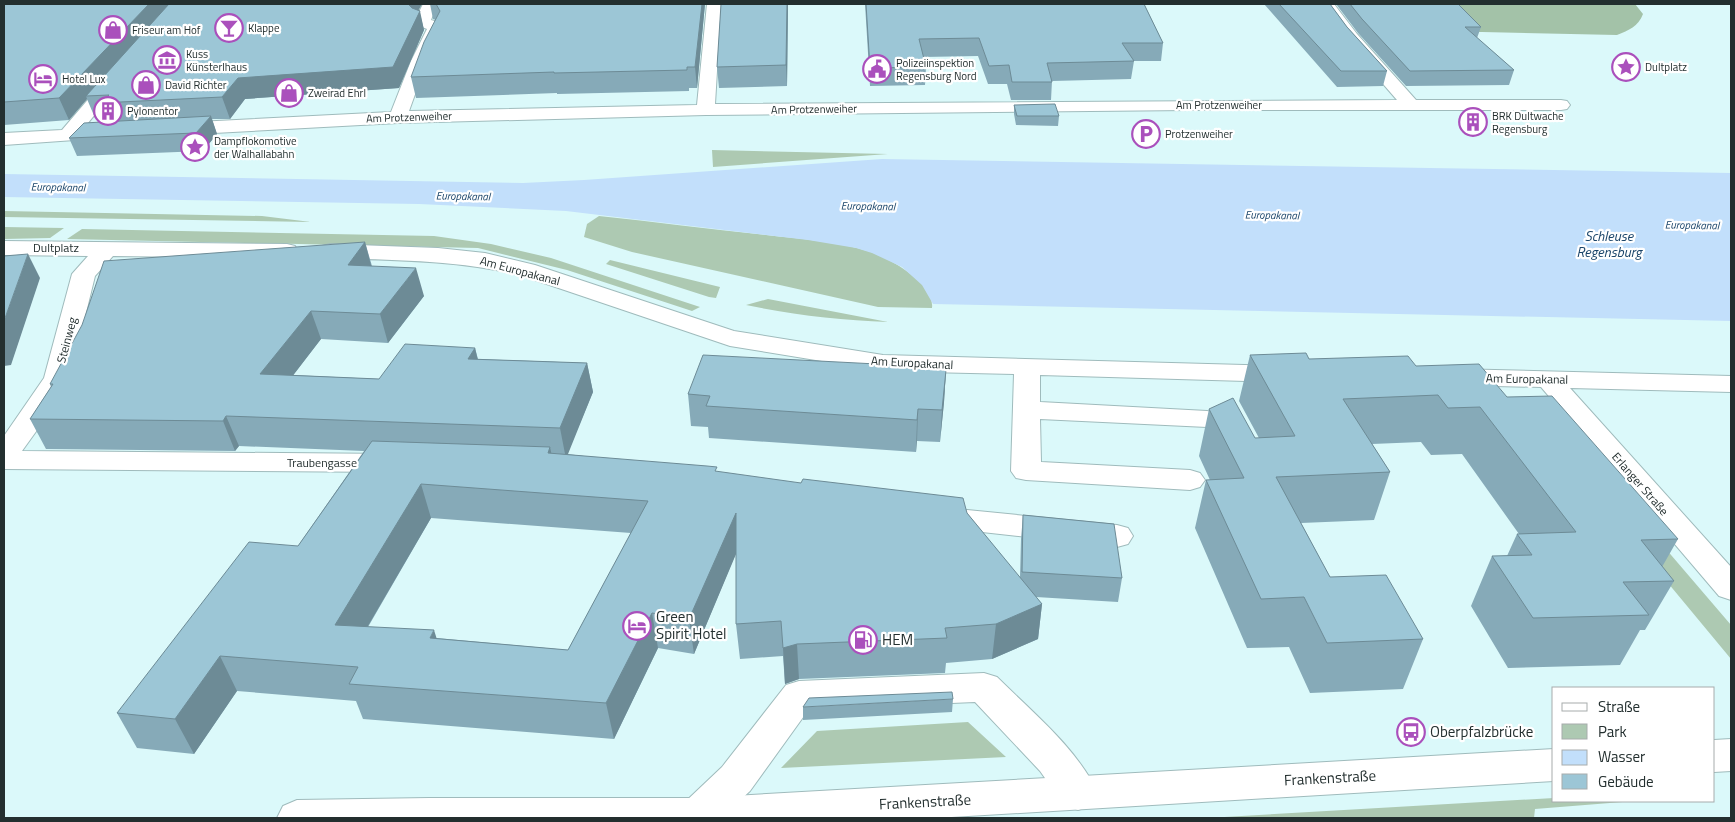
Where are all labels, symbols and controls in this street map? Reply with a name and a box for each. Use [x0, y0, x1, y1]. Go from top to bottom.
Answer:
bar icon: Klappe [214, 13, 244, 43]
shop icon: Friseur am Hof [98, 15, 128, 45]
place label: Klappe [248, 20, 280, 36]
place label: Friseur am Hof [132, 22, 201, 38]
museum icon: Kuss Künsterlhaus [152, 45, 182, 75]
place label: Kuss Künsterlhaus [186, 46, 247, 75]
place icon: Dultplatz [1611, 52, 1641, 82]
public building icon: Polizeiinspektion Regensburg Nord [862, 54, 892, 84]
place label: Polizeiinspektion Regensburg Nord [896, 55, 977, 84]
place label: Dultplatz [1645, 59, 1687, 75]
hotel icon: Hotel Lux [28, 64, 58, 94]
shop icon: David Richter [131, 70, 161, 100]
place label: Hotel Lux [62, 71, 106, 87]
place label: David Richter [165, 77, 227, 93]
shop icon: Zweirad Ehrl [274, 78, 304, 108]
place label: Zweirad Ehrl [308, 85, 366, 101]
building icon: Pylonentor [93, 96, 123, 126]
street label: Am Protzenweiher [1176, 97, 1262, 113]
street label: Am Protzenweiher [771, 100, 857, 118]
place label: Pylonentor [127, 103, 178, 119]
street label: Am Protzenweiher [366, 107, 452, 126]
building icon: BRK Dultwache Regensburg [1458, 107, 1488, 137]
place label: BRK Dultwache Regensburg [1492, 108, 1564, 137]
parking icon: Protzenweiher [1131, 119, 1161, 149]
place label: Protzenweiher [1165, 126, 1233, 142]
place icon: Dampflokomotive der Walhallabahn [180, 132, 210, 162]
place label: Dampflokomotive der Walhallabahn [214, 133, 297, 162]
water label: Europakanal [31, 179, 87, 196]
water label: Europakanal [436, 188, 492, 205]
water label: Europakanal [841, 198, 897, 215]
water label: Europakanal [1245, 207, 1301, 224]
water label: Europakanal [1665, 217, 1721, 234]
water label: Schleuse Regensburg [1576, 225, 1643, 262]
street label: Dultplatz [33, 238, 79, 257]
street label: Am Europakanal [478, 251, 562, 290]
street label: Steinweg [51, 315, 82, 365]
street label: Am Europakanal [870, 351, 954, 374]
street label: Am Europakanal [1486, 368, 1568, 389]
street label: Erlanger Straße [1607, 448, 1673, 520]
street label: Traubengasse [287, 453, 357, 472]
place label: Green Spirit Hotel [656, 605, 727, 645]
hotel icon: Green Spirit Hotel [622, 611, 652, 641]
fuel station icon: HEM [848, 625, 878, 655]
place label: HEM [882, 628, 913, 651]
legend [1552, 687, 1715, 802]
text: Straße [1598, 695, 1640, 718]
bus stop icon: Oberpfalzbrücke [1396, 717, 1426, 747]
place label: Oberpfalzbrücke [1430, 720, 1533, 743]
text: Park [1598, 720, 1627, 743]
text: Wasser [1598, 745, 1645, 768]
street label: Frankenstraße [1283, 764, 1377, 791]
text: Gebäude [1598, 770, 1654, 793]
street label: Frankenstraße [878, 788, 972, 815]

